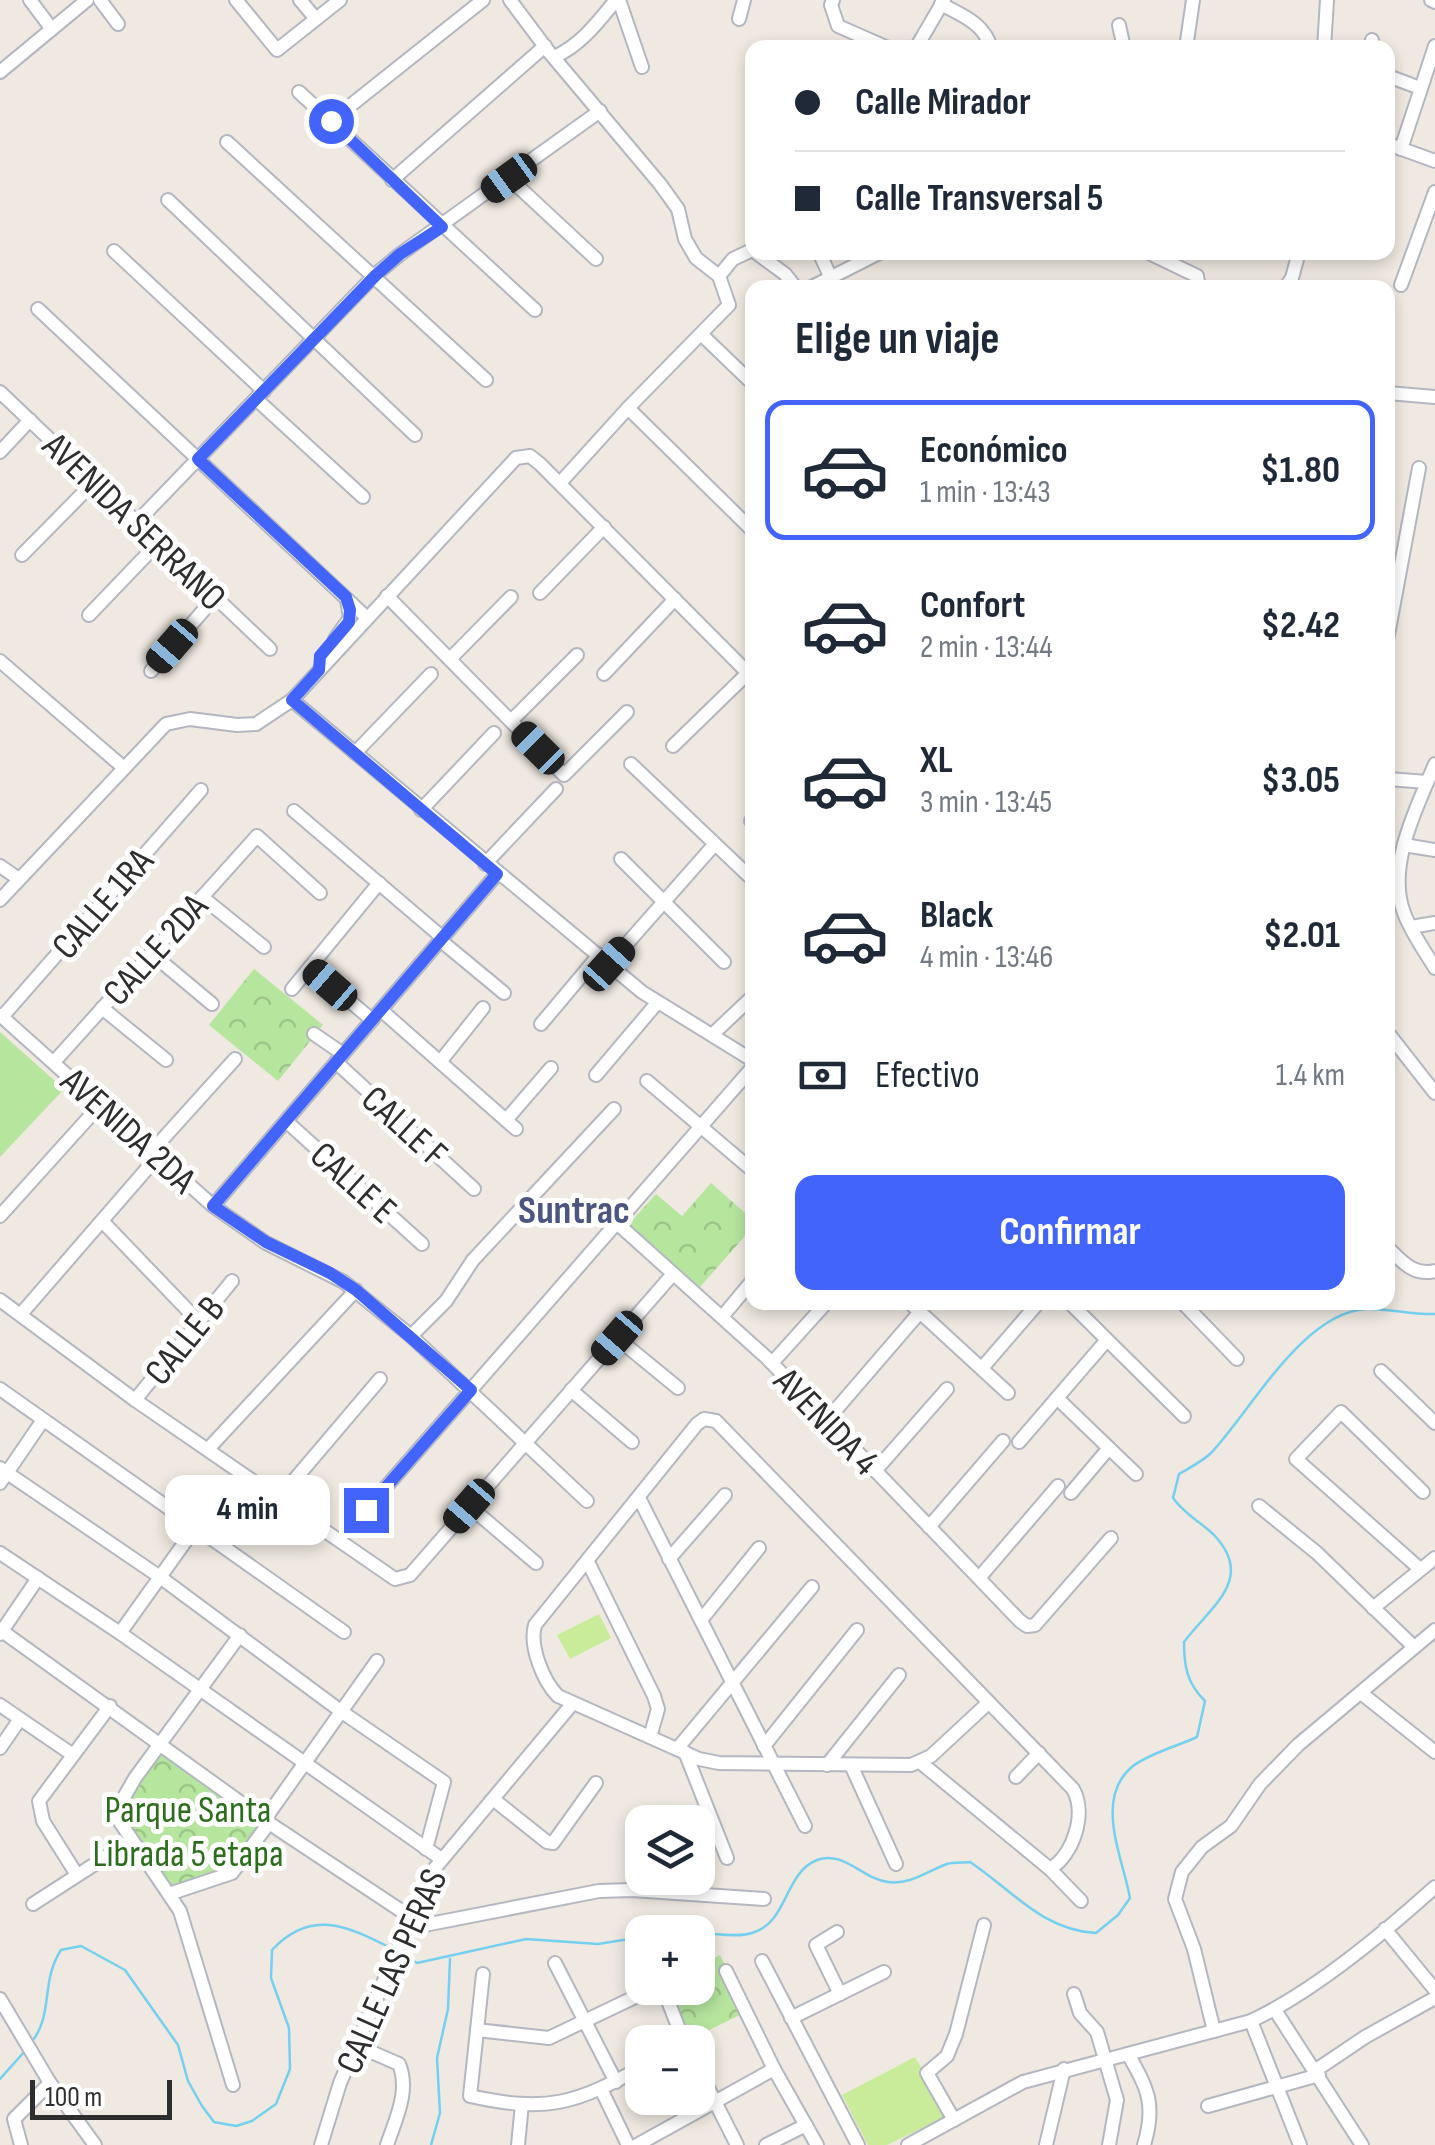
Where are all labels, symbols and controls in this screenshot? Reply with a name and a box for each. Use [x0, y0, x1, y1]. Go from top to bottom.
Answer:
text: Calle Mirador [855, 80, 1031, 125]
route start [309, 99, 354, 144]
car [476, 148, 542, 208]
text: Calle Transversal 5 [855, 176, 1103, 221]
text: Elige un viaje [795, 312, 1000, 367]
street label: AVENIDA SERRANO [33, 423, 235, 620]
icon: car [800, 425, 890, 515]
text: Económico [920, 428, 1068, 473]
text: $1.80 [1260, 448, 1340, 493]
text: 1 min · 13:43 [920, 473, 1051, 512]
icon: car [800, 580, 890, 670]
text: Confort [920, 583, 1025, 628]
text: $2.42 [1261, 603, 1340, 648]
car [141, 614, 203, 678]
text: 2 min · 13:44 [920, 628, 1053, 667]
car [506, 716, 570, 780]
icon: car [800, 735, 890, 825]
text: XL [920, 738, 953, 783]
text: $3.05 [1261, 758, 1340, 803]
text: 3 min · 13:45 [920, 783, 1052, 822]
street label: CALLE 1RA [43, 839, 164, 968]
street label: CALLE 2DA [94, 884, 218, 1015]
icon: car [800, 890, 890, 980]
text: Black [920, 893, 993, 938]
text: $2.01 [1263, 913, 1340, 958]
car [578, 932, 640, 996]
text: 4 min · 13:46 [920, 938, 1053, 977]
car [298, 954, 362, 1016]
icon: cash [795, 1048, 850, 1103]
text: Efectivo [875, 1053, 980, 1098]
text: 1.4 km [1276, 1056, 1345, 1095]
street label: AVENIDA 2DA [51, 1058, 205, 1204]
street label: CALLE F [352, 1077, 456, 1177]
street label: CALLE E [301, 1133, 405, 1233]
button: Confirmar [795, 1175, 1345, 1290]
district label: Suntrac [518, 1187, 630, 1235]
street label: CALLE B [136, 1287, 235, 1395]
car [586, 1306, 648, 1370]
street label: AVENIDA 4 [763, 1358, 888, 1485]
car [438, 1474, 500, 1538]
callout: 4 min [166, 1475, 331, 1545]
route end [344, 1488, 389, 1533]
text: 4 min [217, 1490, 278, 1529]
park label: Parque Santa Librada 5 etapa [92, 1788, 284, 1877]
map controls [625, 1805, 715, 2115]
button: layers [625, 1805, 715, 1895]
street label: CALLE LAS PERAS [327, 1862, 457, 2081]
button: + [625, 1915, 715, 2005]
button: − [625, 2025, 715, 2115]
scale bar [30, 2075, 172, 2120]
text: 100 m [45, 2081, 102, 2114]

